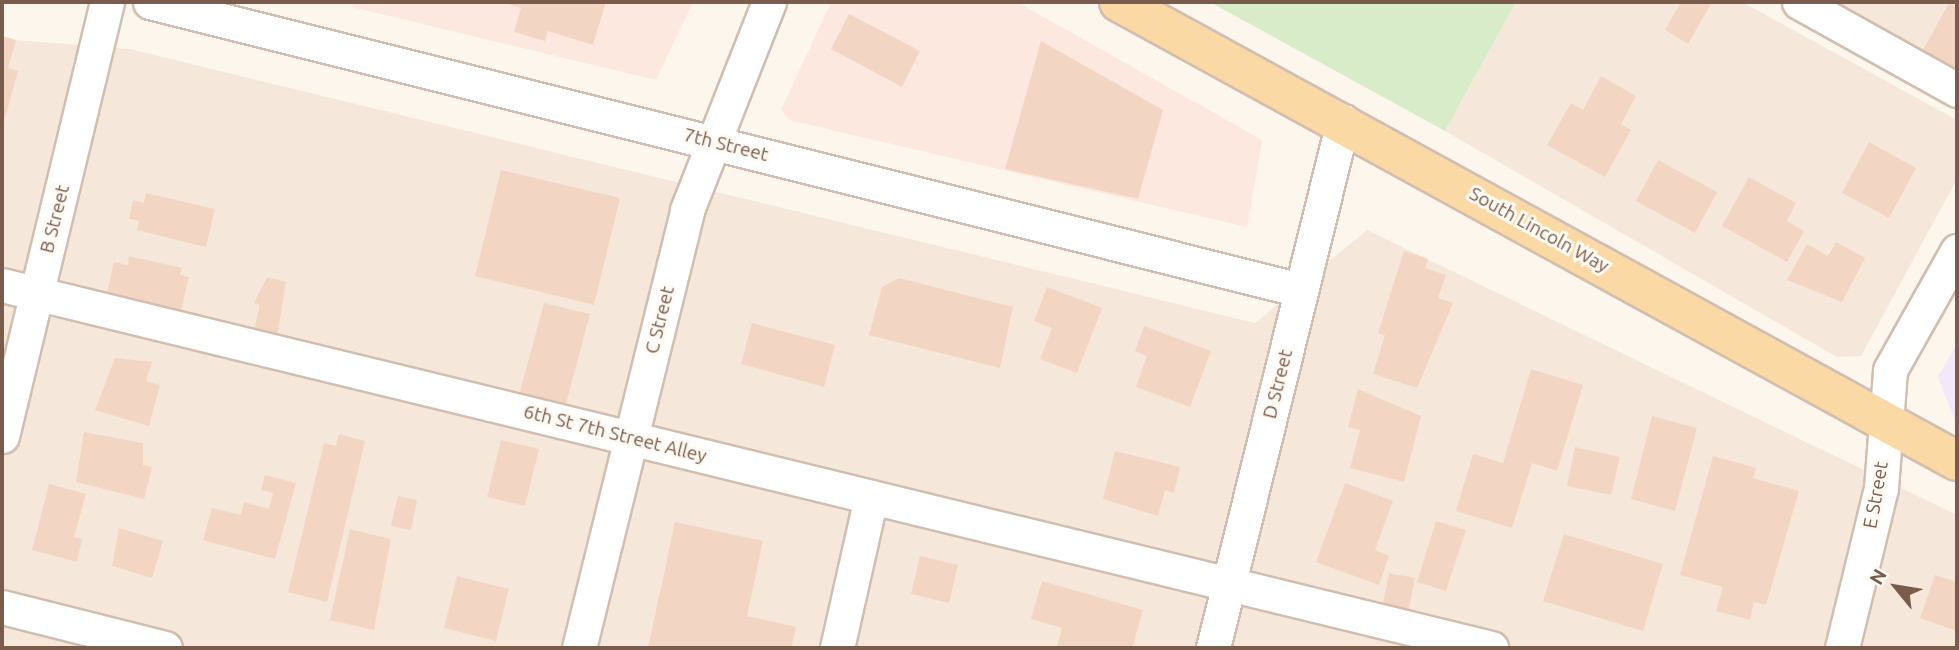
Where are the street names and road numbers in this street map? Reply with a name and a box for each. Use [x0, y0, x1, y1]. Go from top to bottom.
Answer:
street label: 7th Street [681, 123, 771, 167]
street label: South Lincoln Way [1465, 182, 1613, 278]
street label: B Street [36, 183, 74, 255]
street label: C Street [641, 284, 679, 356]
street label: D Street [1258, 347, 1298, 421]
street label: 6th St 7th Street Alley [521, 400, 709, 468]
street label: E Street [1859, 460, 1893, 530]

